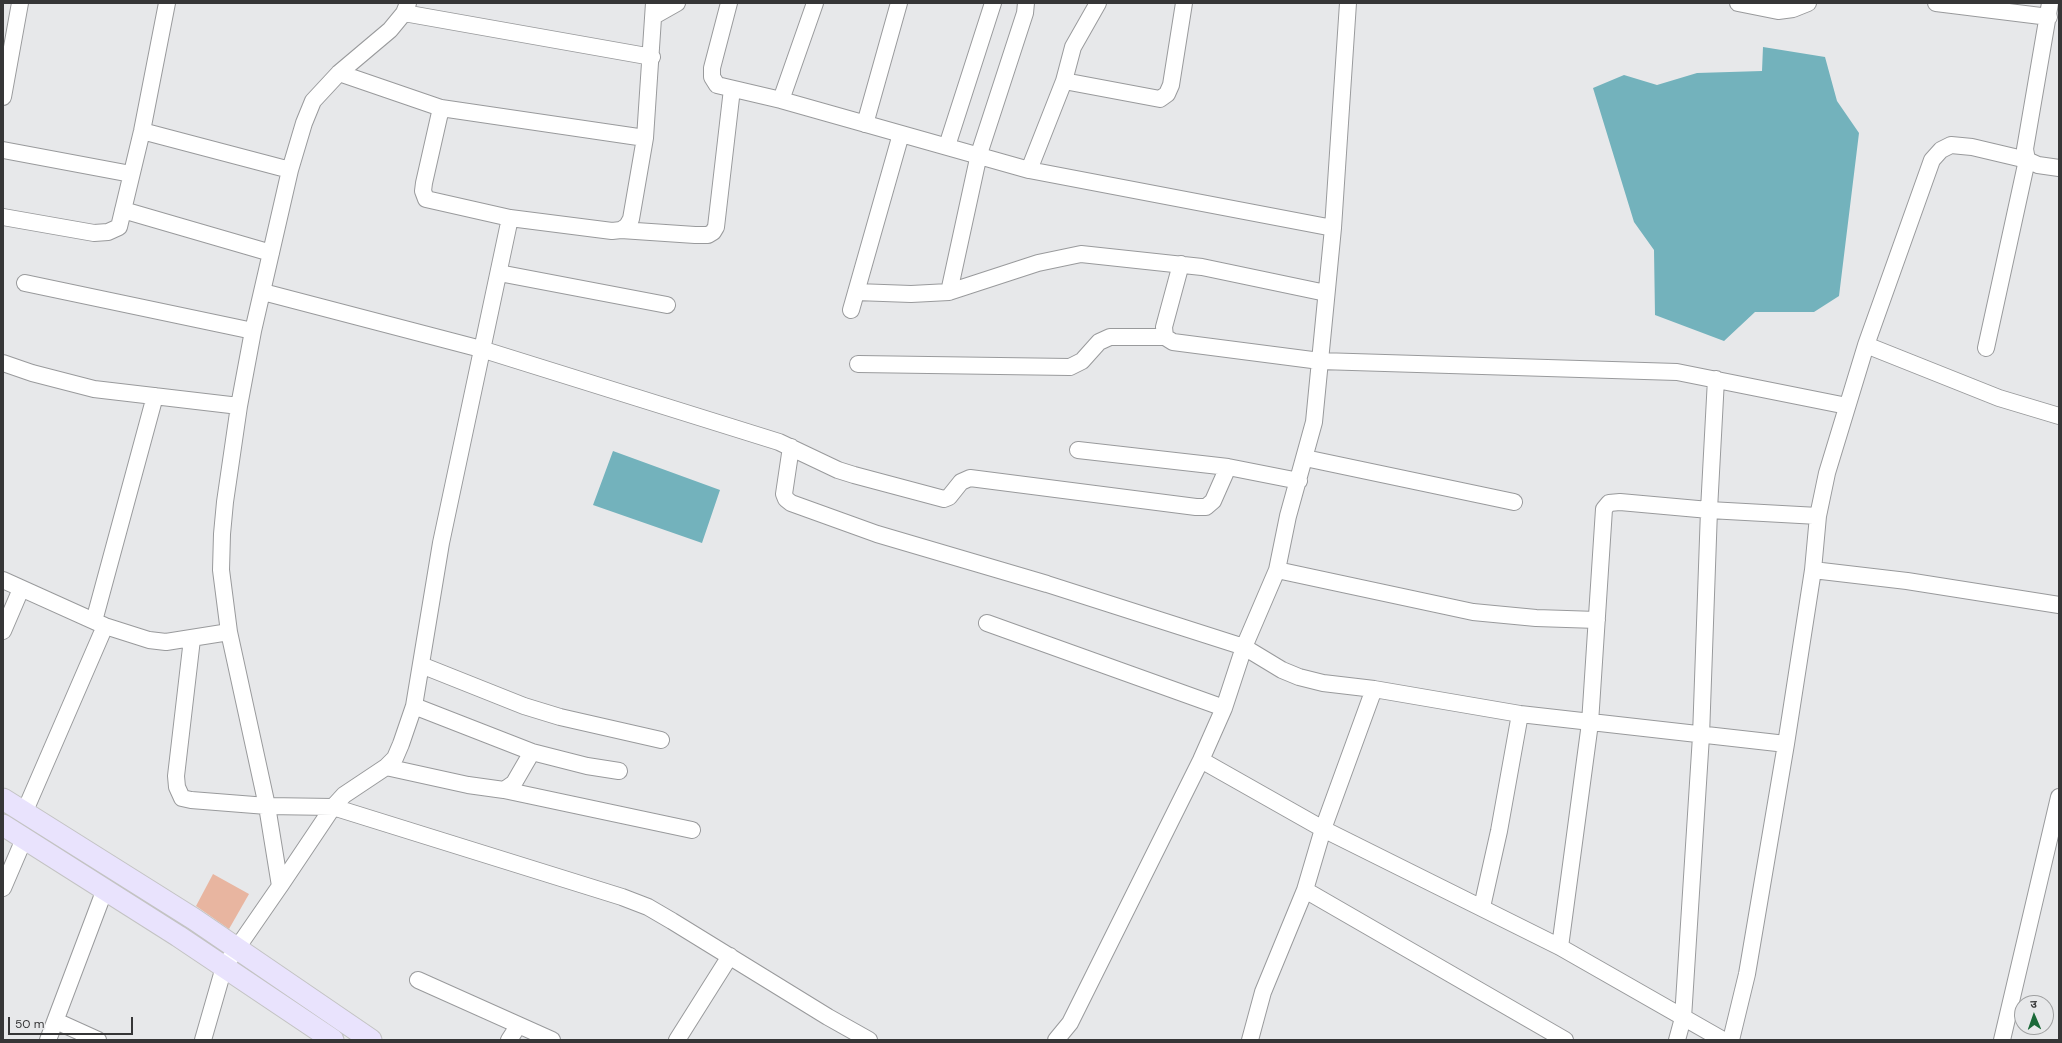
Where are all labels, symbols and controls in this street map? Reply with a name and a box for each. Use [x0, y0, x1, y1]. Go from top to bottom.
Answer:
north arrow [2014, 995, 2054, 1035]
text: उ [2030, 997, 2037, 1011]
scale bar [10, 1009, 135, 1035]
text: 50 m [15, 1016, 44, 1032]

